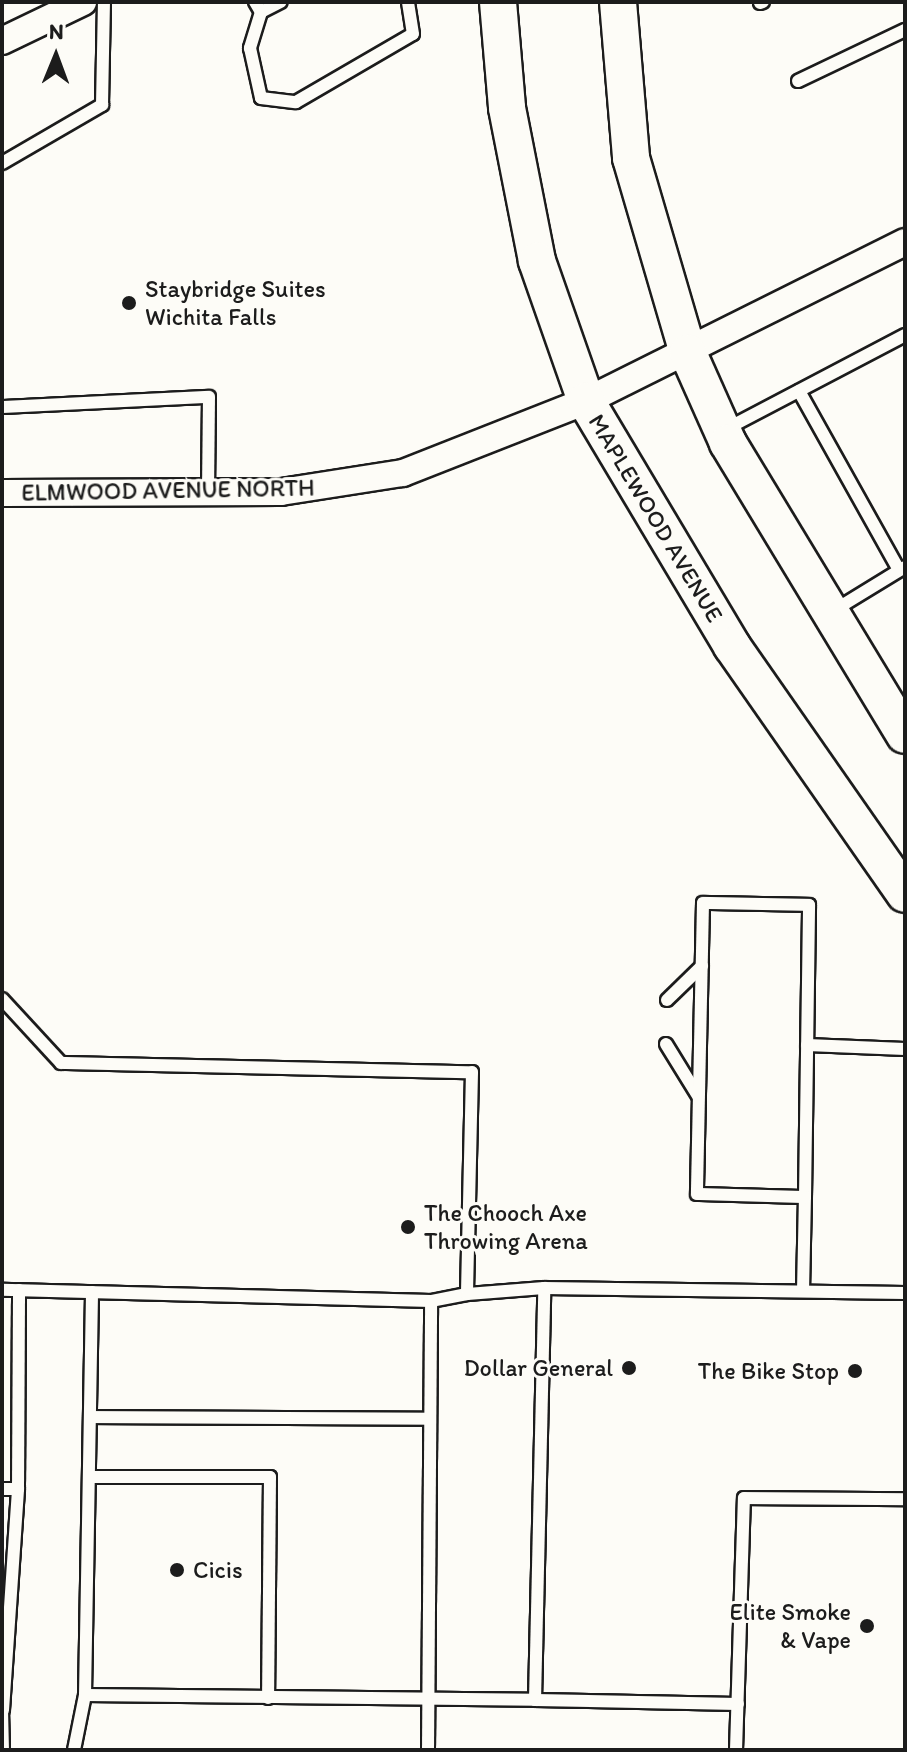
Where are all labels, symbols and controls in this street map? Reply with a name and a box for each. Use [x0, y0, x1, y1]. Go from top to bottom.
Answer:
north arrow [16, 16, 96, 96]
text: N [49, 18, 64, 45]
place label: Staybridge Suites Wichita Falls [145, 275, 326, 331]
marker: Staybridge Suites Wichita Falls [120, 294, 138, 312]
street label: MAPLEWOOD AVENUE [583, 409, 729, 627]
street label: ELMWOOD AVENUE NORTH [21, 473, 315, 507]
place label: The Chooch Axe Throwing Arena [424, 1199, 588, 1255]
marker: The Chooch Axe Throwing Arena [399, 1218, 417, 1236]
place label: Dollar General [463, 1354, 613, 1382]
place label: The Bike Stop [698, 1357, 839, 1385]
marker: Dollar General [620, 1359, 638, 1377]
marker: The Bike Stop [846, 1362, 864, 1380]
place label: Cicis [193, 1556, 243, 1584]
marker: Cicis [168, 1561, 186, 1579]
place label: Elite Smoke & Vape [730, 1598, 851, 1654]
marker: Elite Smoke & Vape [858, 1617, 876, 1635]

